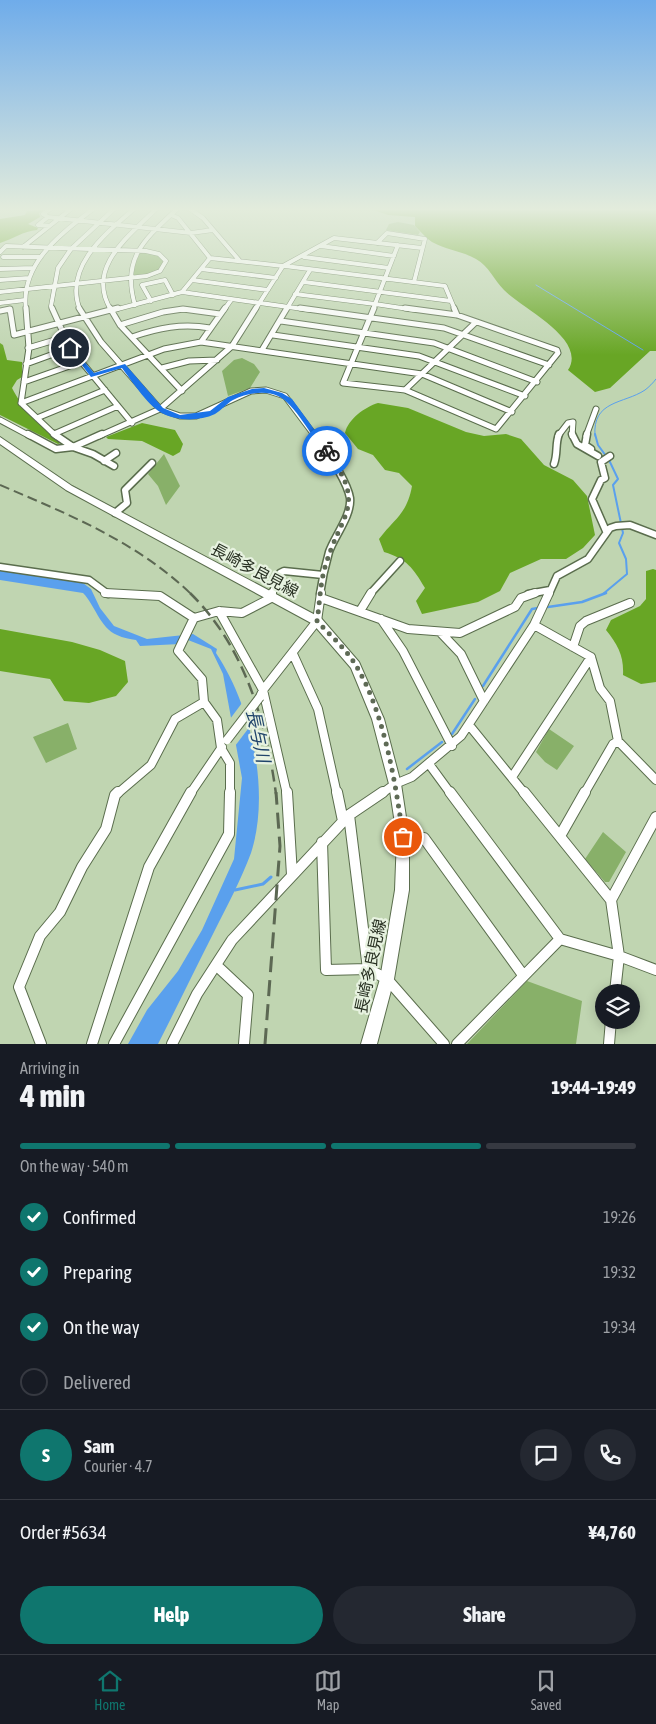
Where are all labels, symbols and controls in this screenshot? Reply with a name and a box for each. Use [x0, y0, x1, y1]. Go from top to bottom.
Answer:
pin [49, 327, 91, 369]
icon: home [56, 334, 84, 362]
courier [302, 426, 352, 476]
icon: bike [313, 437, 341, 465]
street label: 長崎多良見線 [208, 540, 302, 600]
water label: 長与川 [243, 707, 275, 766]
pin [382, 816, 424, 858]
icon: bag [389, 823, 417, 851]
street label: 長崎多良見線 [351, 917, 389, 1015]
map controls [595, 984, 640, 1029]
button: layers [595, 984, 640, 1029]
text: Arriving in [20, 1059, 80, 1077]
text: 19:44–19:49 [551, 1076, 636, 1098]
text: 4 min [20, 1077, 85, 1114]
text: On the way · 540 m [20, 1157, 129, 1175]
icon: check [20, 1203, 48, 1231]
text: Confirmed [63, 1206, 136, 1228]
text: 19:26 [603, 1208, 636, 1226]
icon: check [20, 1258, 48, 1286]
text: Preparing [63, 1261, 132, 1283]
text: 19:32 [603, 1263, 636, 1281]
icon: check [20, 1313, 48, 1341]
text: On the way [63, 1316, 140, 1338]
text: 19:34 [603, 1318, 636, 1336]
text: Delivered [63, 1371, 131, 1393]
button: chat [520, 1429, 572, 1481]
button: phone [584, 1429, 636, 1481]
text: Sam [84, 1435, 115, 1457]
text: S [42, 1444, 50, 1466]
text: Courier · 4.7 [84, 1457, 153, 1475]
text: Order #5634 [20, 1521, 107, 1543]
text: ¥4,760 [588, 1521, 636, 1543]
button: Help [20, 1586, 323, 1644]
button: Share [333, 1586, 636, 1644]
tab: Home [94, 1667, 125, 1713]
tab: Map [314, 1667, 342, 1713]
tab: Saved [531, 1667, 562, 1713]

